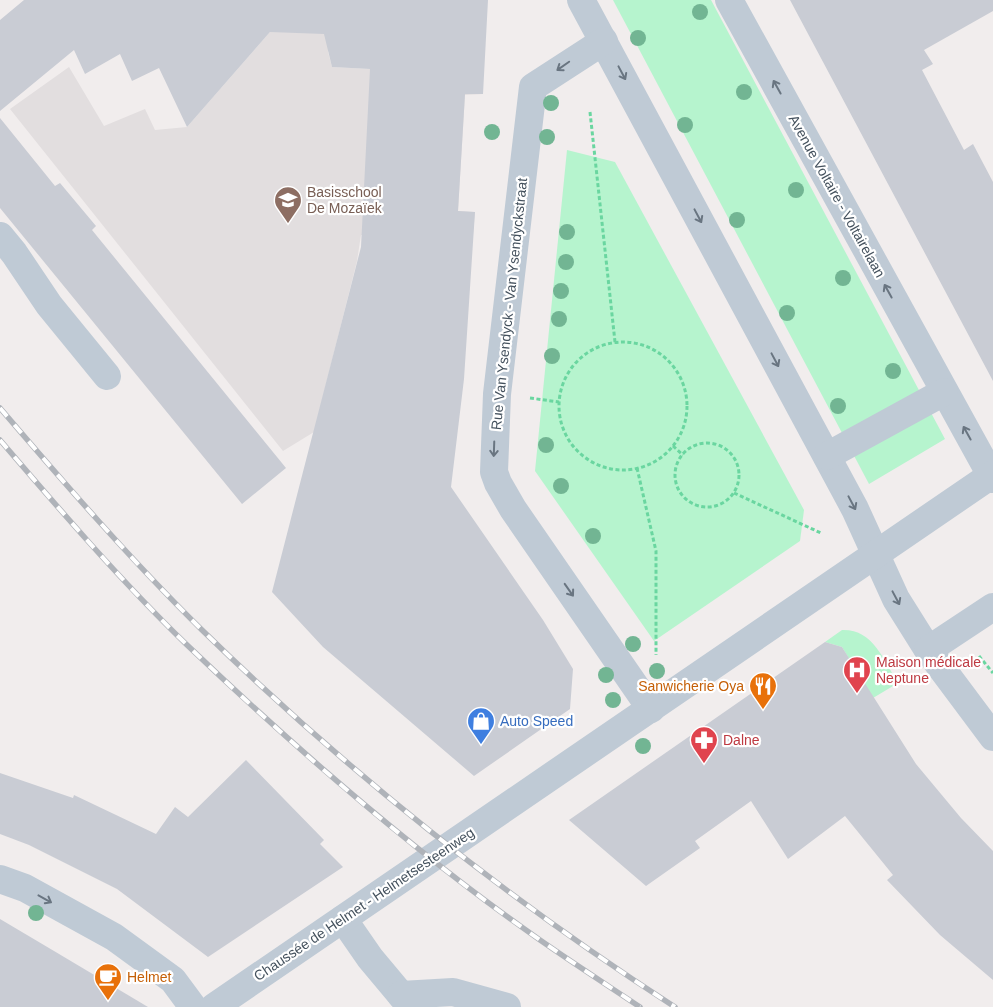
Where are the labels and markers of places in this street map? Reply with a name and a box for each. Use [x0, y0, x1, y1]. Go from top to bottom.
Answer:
place label: Basisschool De Mozaïek [307, 184, 383, 216]
school or university icon: Basisschool De Mozaïek [273, 185, 303, 224]
place label: Maison médicale Neptune [876, 654, 981, 686]
hospital icon: Maison médicale Neptune [842, 655, 872, 694]
restaurant icon: Sanwicherie Oya [748, 671, 778, 710]
place label: Sanwicherie Oya [638, 678, 744, 694]
shop icon: Auto Speed [466, 706, 496, 745]
place label: Auto Speed [500, 713, 573, 729]
pharmacy icon: Dalne [689, 725, 719, 764]
place label: Dalne [723, 732, 760, 748]
cafe icon: Helmet [93, 962, 123, 1001]
place label: Helmet [127, 969, 171, 985]

